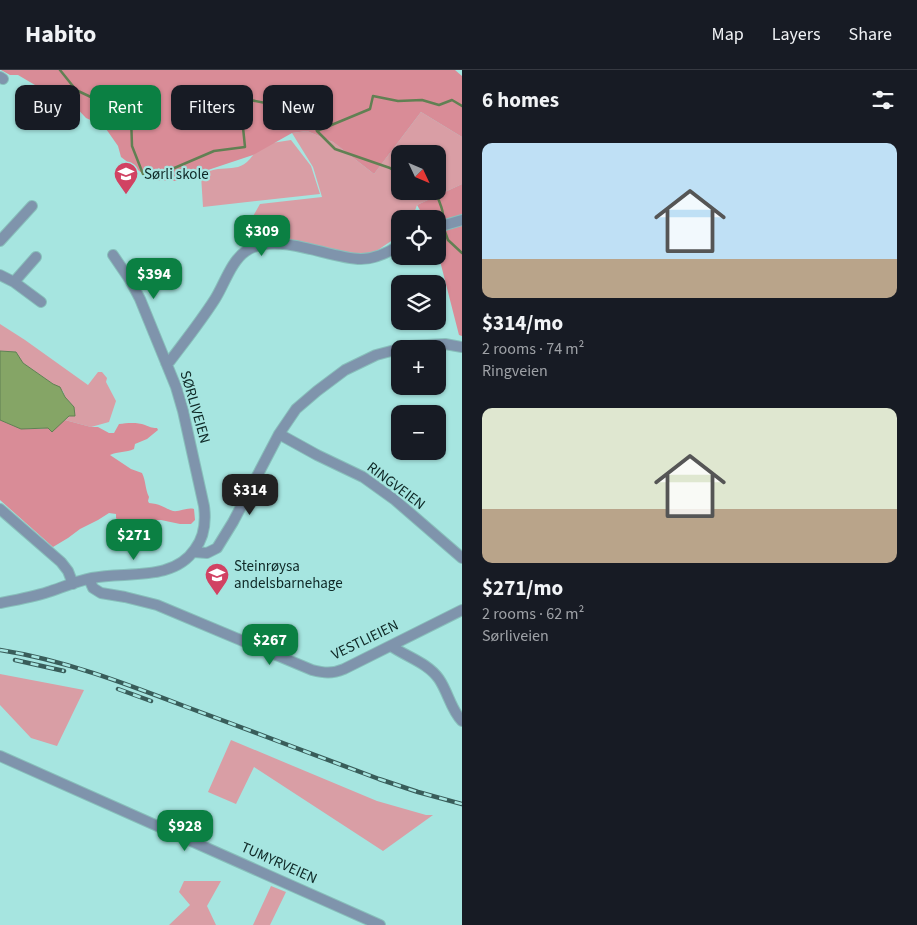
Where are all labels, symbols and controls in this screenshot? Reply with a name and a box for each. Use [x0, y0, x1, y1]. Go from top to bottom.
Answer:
text: Habito [25, 17, 96, 52]
text: Map [712, 22, 744, 47]
text: Layers [772, 22, 821, 47]
text: Share [849, 22, 892, 47]
chip: Buy [15, 85, 80, 130]
chip: Rent [90, 85, 161, 130]
chip: Filters [171, 85, 253, 130]
chip: New [263, 85, 333, 130]
text: 6 homes [482, 85, 559, 115]
icon: filters [869, 86, 897, 114]
north arrow [391, 145, 446, 200]
map controls [391, 145, 446, 460]
school or university icon: Sørli skole [113, 161, 139, 195]
place label: Sørli skole [144, 164, 209, 185]
icon: home [645, 176, 735, 266]
button: locate [391, 210, 446, 265]
pin: $309 [232, 214, 292, 257]
text: $309 [245, 220, 279, 242]
pin: $394 [124, 258, 184, 300]
text: $394 [137, 263, 171, 285]
button: layers [391, 275, 446, 330]
text: $314/mo [482, 308, 563, 338]
text: 2 rooms · 74 m² [482, 338, 584, 360]
button: + [391, 340, 446, 395]
text: Ringveien [482, 360, 548, 382]
street label: SØRLIVEIEN [175, 368, 215, 446]
button: − [391, 405, 446, 460]
icon: home [645, 441, 735, 531]
street label: RINGVEIEN [362, 457, 430, 515]
pin: $314 [220, 474, 280, 516]
text: $314 [233, 479, 267, 501]
pin: $271 [104, 518, 164, 561]
text: $271 [117, 524, 151, 546]
place label: Steinrøysa andelsbarnehage [234, 556, 343, 594]
school or university icon: Steinrøysa andelsbarnehage [204, 562, 230, 596]
text: $271/mo [482, 573, 563, 603]
text: 2 rooms · 62 m² [482, 603, 584, 625]
street label: VESTLIEIEN [328, 615, 402, 665]
pin: $267 [240, 624, 300, 666]
text: Sørliveien [482, 625, 549, 647]
text: $267 [253, 629, 287, 651]
pin: $928 [155, 810, 215, 852]
text: $928 [168, 815, 202, 837]
street label: TUMYRVEIEN [237, 837, 321, 889]

